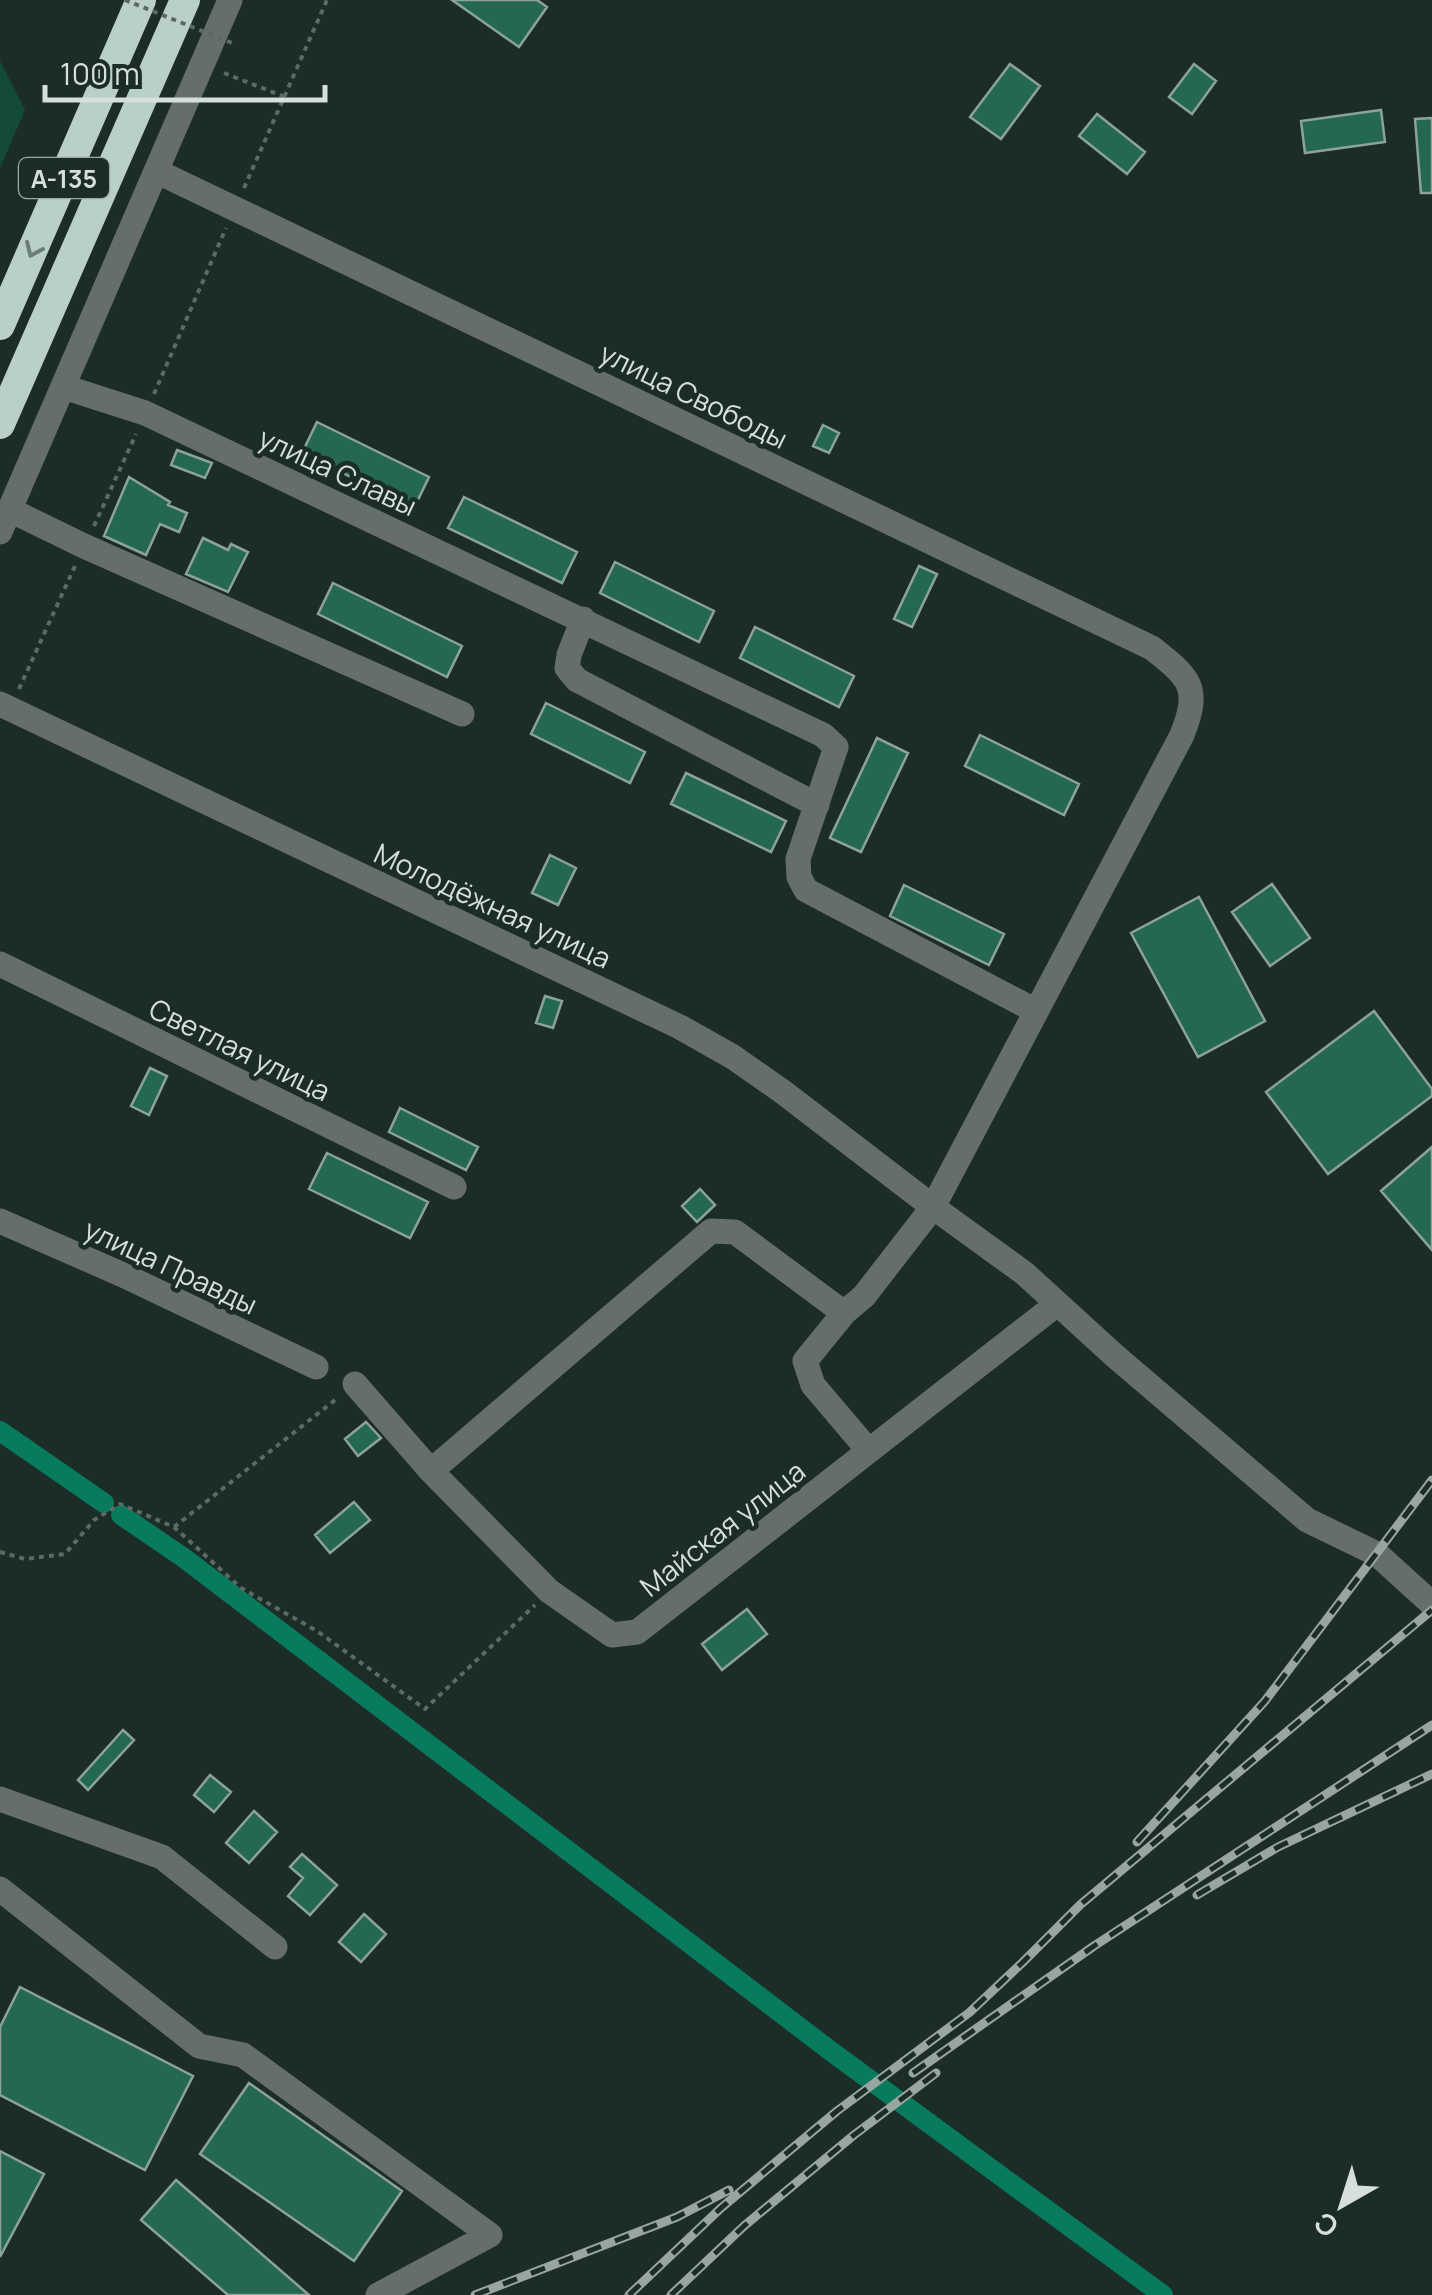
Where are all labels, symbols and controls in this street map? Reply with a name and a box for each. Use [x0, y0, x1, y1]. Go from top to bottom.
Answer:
scale bar [45, 40, 325, 102]
text: 100 m [60, 53, 140, 94]
road number: А-135 [19, 158, 109, 198]
one-way arrow [25, 240, 45, 258]
street label: улица Свободы [594, 333, 794, 457]
street label: улица Славы [253, 418, 423, 524]
street label: Молодёжная улица [368, 833, 618, 977]
street label: Светлая улица [143, 989, 337, 1109]
street label: улица Правды [78, 1209, 264, 1323]
street label: Майская улица [631, 1451, 813, 1605]
north arrow [1292, 2155, 1392, 2255]
text: С [1306, 2204, 1346, 2246]

